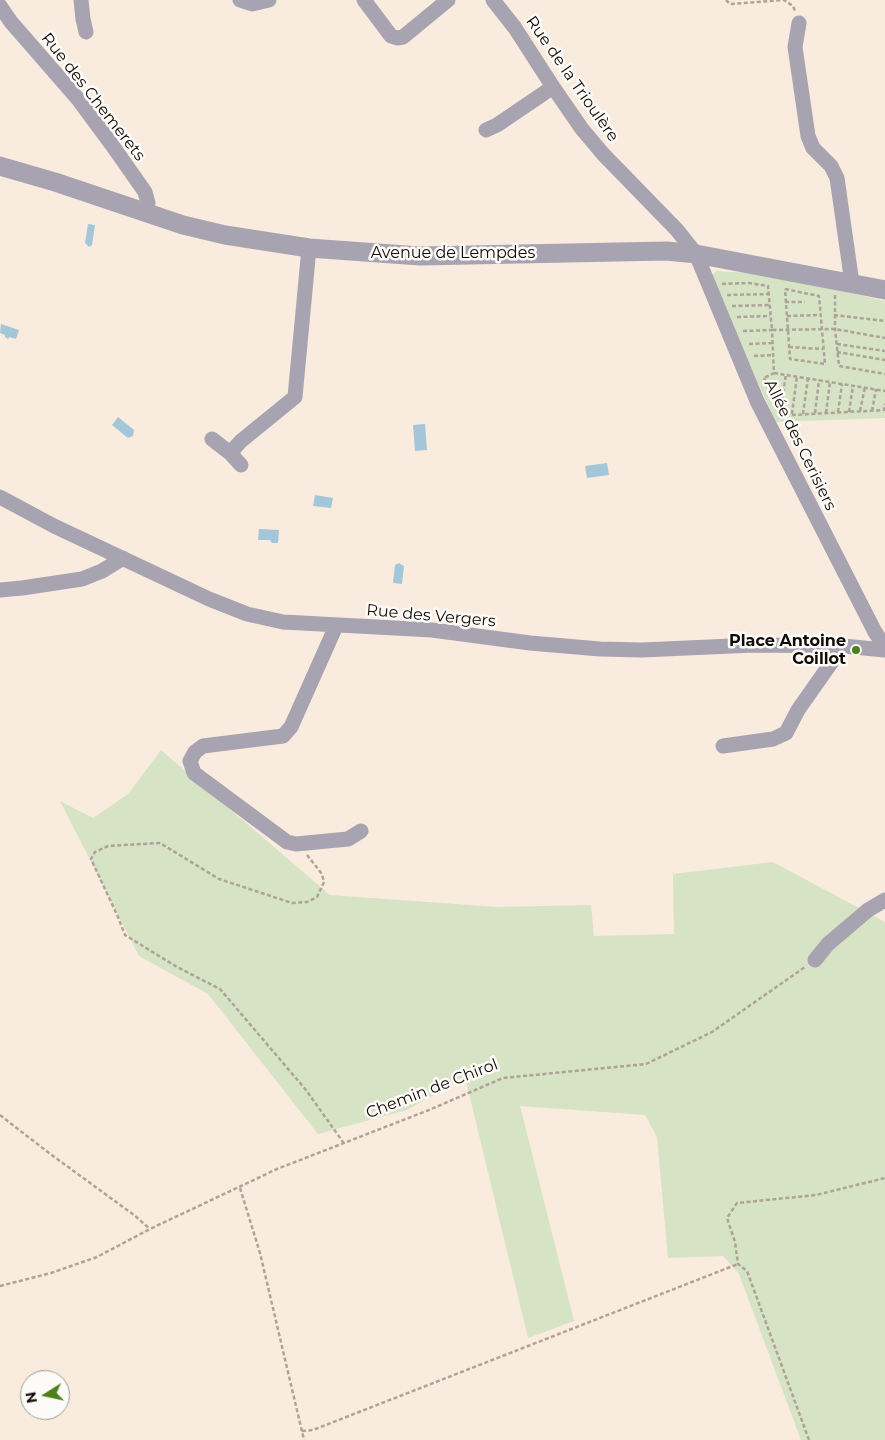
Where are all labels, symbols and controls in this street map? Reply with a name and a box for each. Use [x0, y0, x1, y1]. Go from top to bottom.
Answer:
street label: Rue de la Trioulère [521, 12, 623, 146]
street label: Rue des Chemerets [37, 29, 149, 165]
street label: Avenue de Lempdes [371, 243, 535, 263]
street label: Allée des Cerisiers [760, 376, 840, 514]
street label: Rue des Vergers [366, 601, 496, 631]
place label: Place Antoine Coillot [729, 631, 846, 669]
marker: Place Antoine Coillot [850, 644, 862, 656]
street label: Chemin de Chirol [363, 1055, 501, 1123]
north arrow [20, 1370, 70, 1420]
text: N [21, 1390, 41, 1405]

